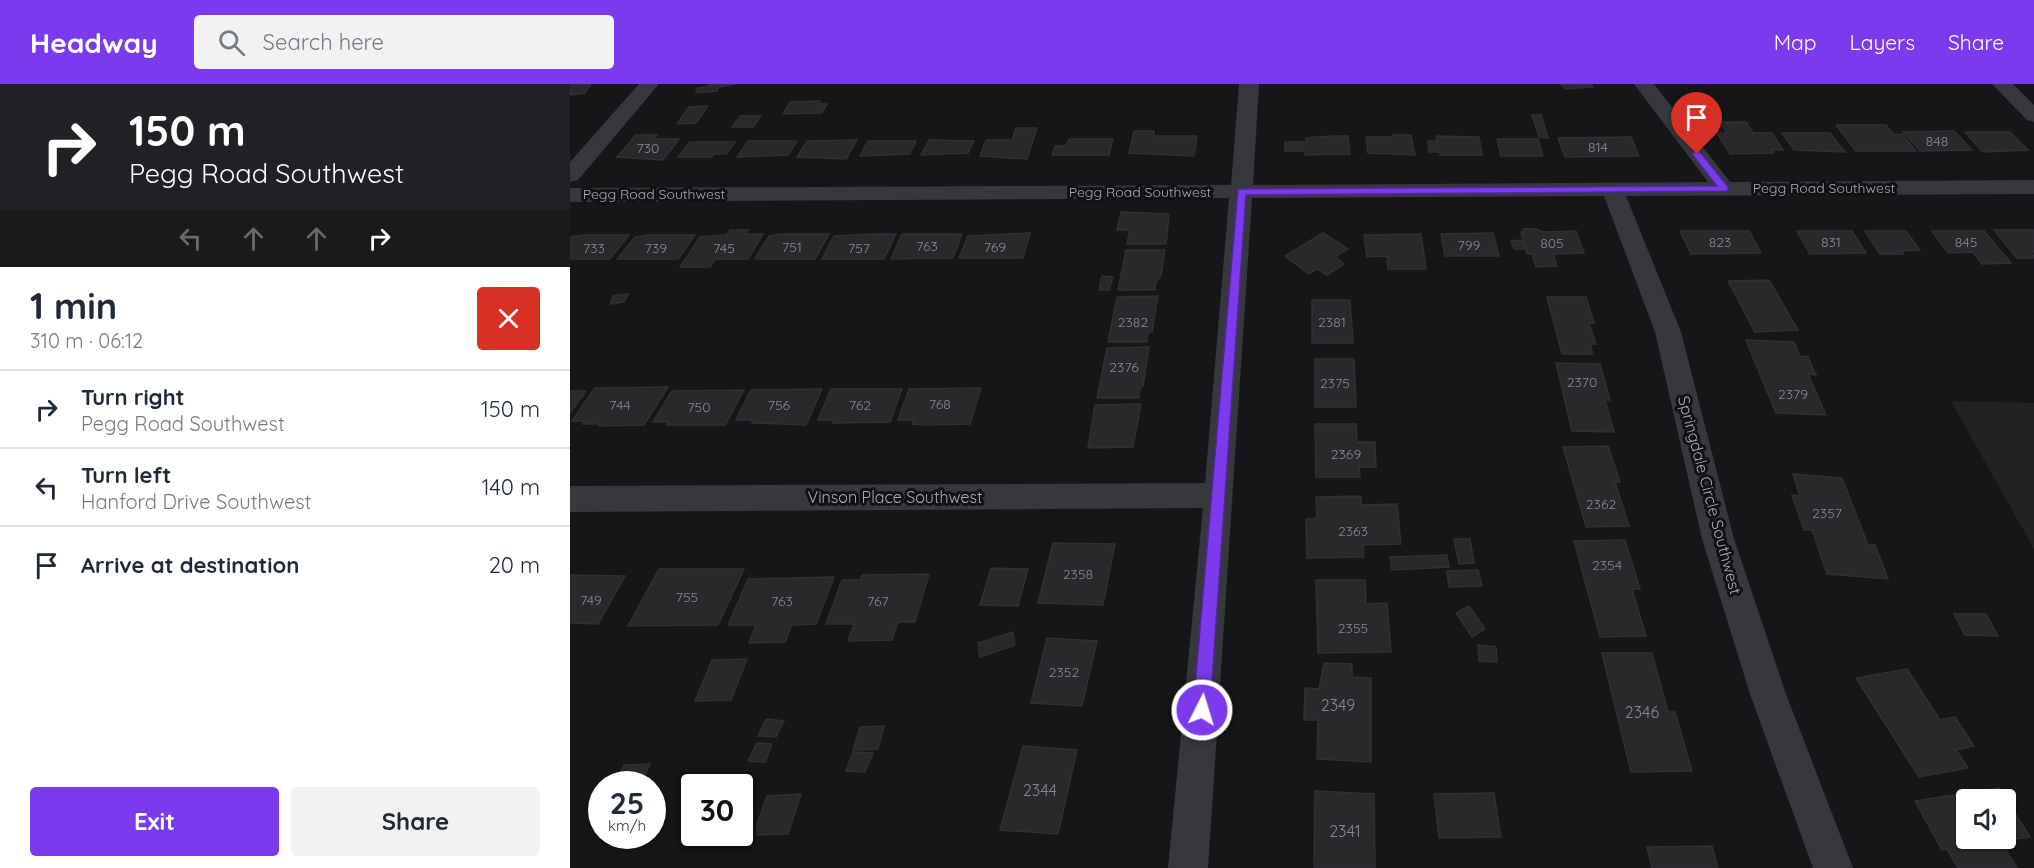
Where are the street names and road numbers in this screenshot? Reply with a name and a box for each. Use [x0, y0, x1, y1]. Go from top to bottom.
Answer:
street label: Pegg Road Southwest [1753, 179, 1896, 197]
street label: Pegg Road Southwest [1069, 183, 1212, 201]
street label: Pegg Road Southwest [583, 185, 726, 203]
street label: Springdale Circle Southwest [1674, 394, 1746, 596]
street label: Vinson Place Southwest [808, 487, 982, 507]

